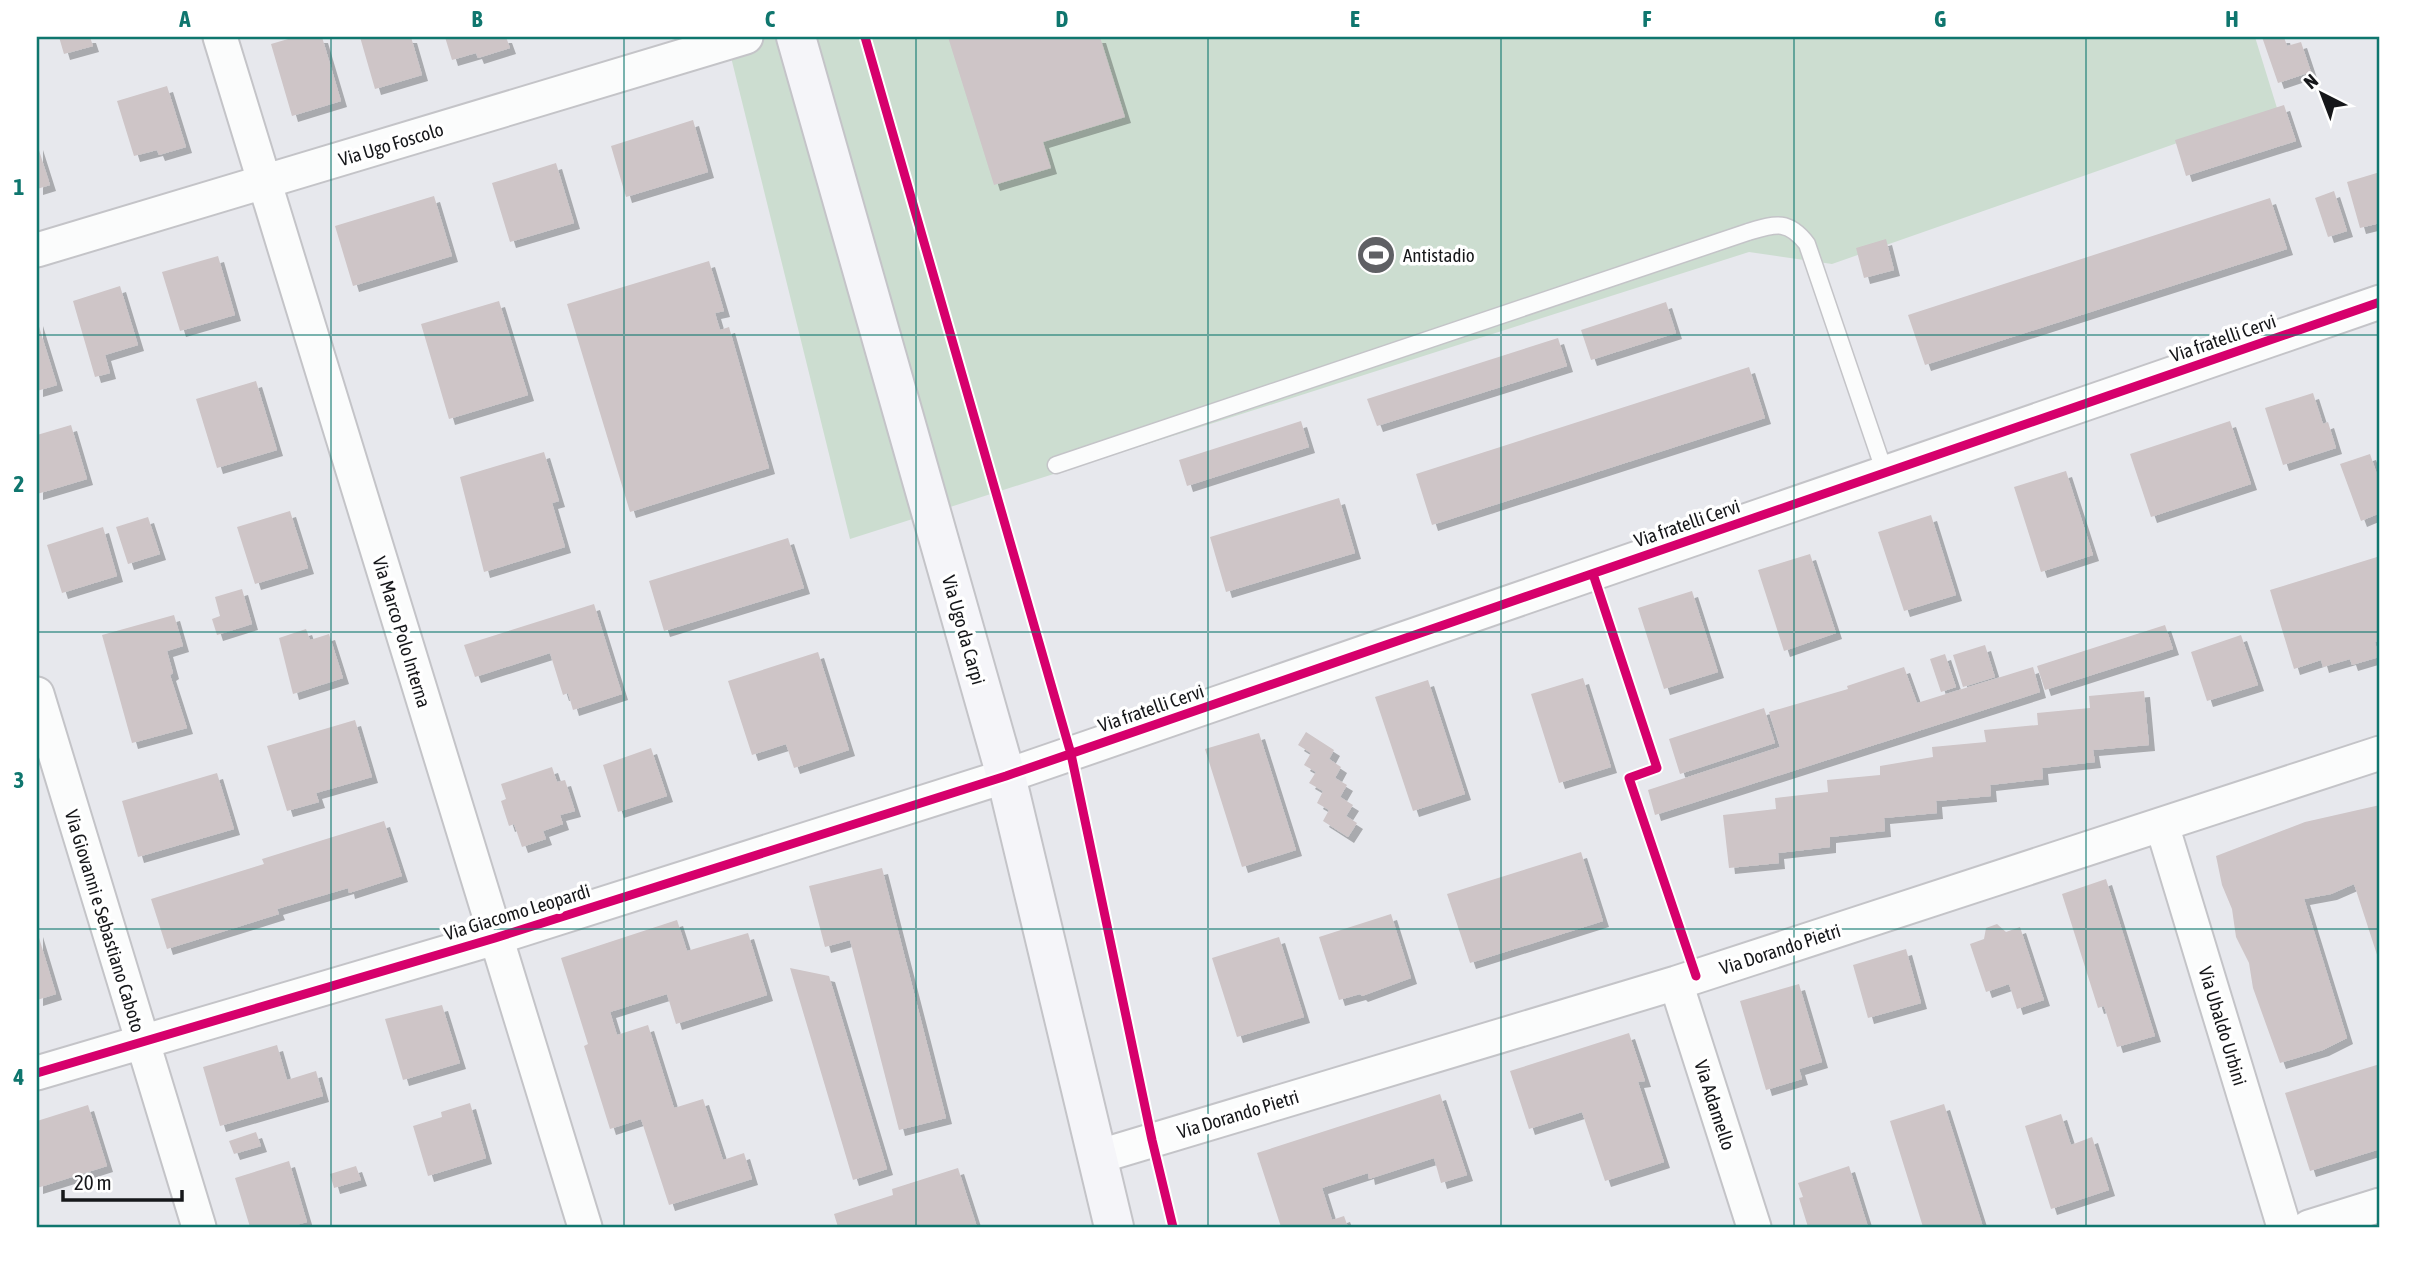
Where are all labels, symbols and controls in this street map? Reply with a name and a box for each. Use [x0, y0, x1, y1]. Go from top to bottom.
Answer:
text: A [178, 6, 191, 32]
text: B [472, 6, 483, 32]
text: C [765, 6, 776, 32]
text: D [1056, 6, 1069, 32]
text: E [1350, 6, 1360, 32]
text: F [1642, 6, 1652, 32]
text: G [1934, 6, 1946, 32]
text: H [2225, 6, 2239, 32]
north arrow [2288, 60, 2358, 130]
text: N [2299, 69, 2322, 93]
street label: Via Ugo Foscolo [336, 118, 446, 170]
text: 1 [14, 174, 25, 200]
sports icon: Antistadio [1355, 234, 1397, 276]
place label: Antistadio [1403, 244, 1475, 266]
street label: Via fratelli Cervi [2167, 310, 2279, 366]
text: 2 [14, 471, 24, 497]
street label: Via fratelli Cervi [1631, 495, 1743, 551]
street label: Via Marco Polo Interna [369, 554, 435, 710]
street label: Via Ugo da Carpi [938, 573, 990, 687]
street label: Via fratelli Cervi [1095, 680, 1207, 736]
text: 3 [14, 767, 24, 793]
street label: Via Giovanni e Sebastiano Caboto [61, 807, 149, 1035]
street label: Via Giacomo Leopardi [441, 879, 593, 945]
street label: Via Dorando Pietri [1717, 919, 1843, 979]
street label: Via Ubaldo Urbini [2194, 964, 2252, 1088]
street label: Via Adamello [1690, 1057, 1740, 1153]
text: 4 [13, 1064, 25, 1090]
street label: Via Dorando Pietri [1175, 1085, 1301, 1143]
scale bar [63, 1159, 182, 1203]
text: 20 m [74, 1170, 112, 1194]

